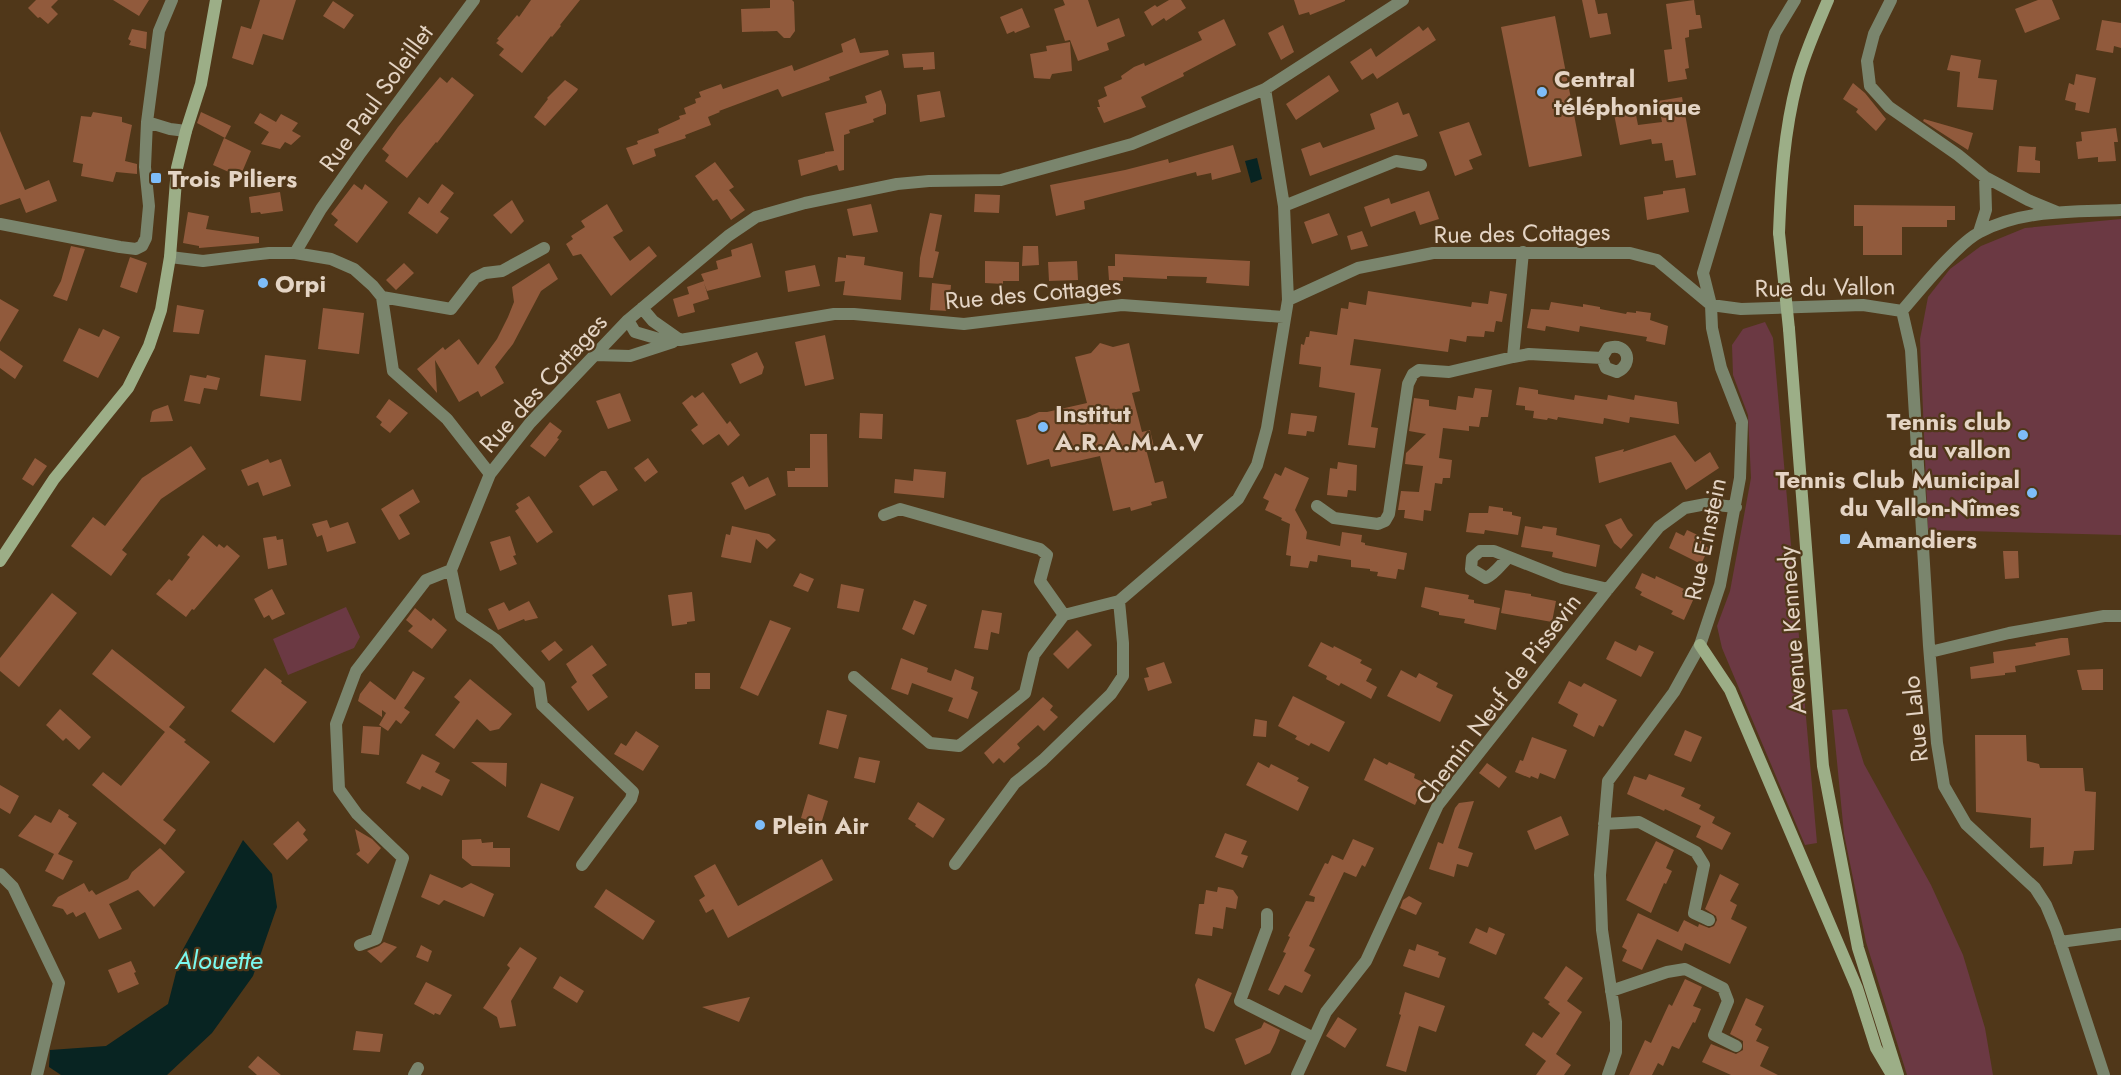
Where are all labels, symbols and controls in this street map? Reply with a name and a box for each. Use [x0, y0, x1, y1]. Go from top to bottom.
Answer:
street label: Rue Paul Soleillet [311, 17, 442, 179]
place label: Central téléphonique [1554, 61, 1701, 124]
marker: Central téléphonique [1535, 85, 1549, 99]
place label: Trois Piliers [168, 161, 297, 196]
marker: Trois Piliers [149, 171, 163, 185]
street label: Rue des Cottages [1433, 214, 1611, 252]
place label: Orpi [275, 266, 326, 301]
street label: Rue des Cottages [943, 268, 1123, 318]
street label: Rue du Vallon [1754, 268, 1896, 306]
marker: Orpi [256, 276, 270, 290]
street label: Rue des Cottages [471, 306, 615, 460]
place label: Institut A.R.A.M.A.V [1054, 396, 1204, 459]
place label: Tennis club du vallon [1887, 404, 2011, 467]
marker: Institut A.R.A.M.A.V [1036, 420, 1050, 434]
marker: Tennis club du vallon [2016, 428, 2030, 442]
place label: Tennis Club Municipal du Vallon-Nîmes [1775, 462, 2020, 525]
street label: Rue Einstein [1675, 475, 1735, 603]
marker: Tennis Club Municipal du Vallon-Nîmes [2025, 486, 2039, 500]
place label: Amandiers [1856, 522, 1977, 557]
marker: Amandiers [1838, 532, 1852, 546]
street label: Avenue Kennedy [1769, 544, 1815, 715]
street label: Chemin Neuf de Pissevin [1407, 586, 1589, 812]
street label: Rue Lalo [1893, 674, 1937, 764]
place label: Plein Air [772, 808, 869, 843]
marker: Plein Air [753, 818, 767, 832]
water label: Alouette [174, 941, 263, 979]

